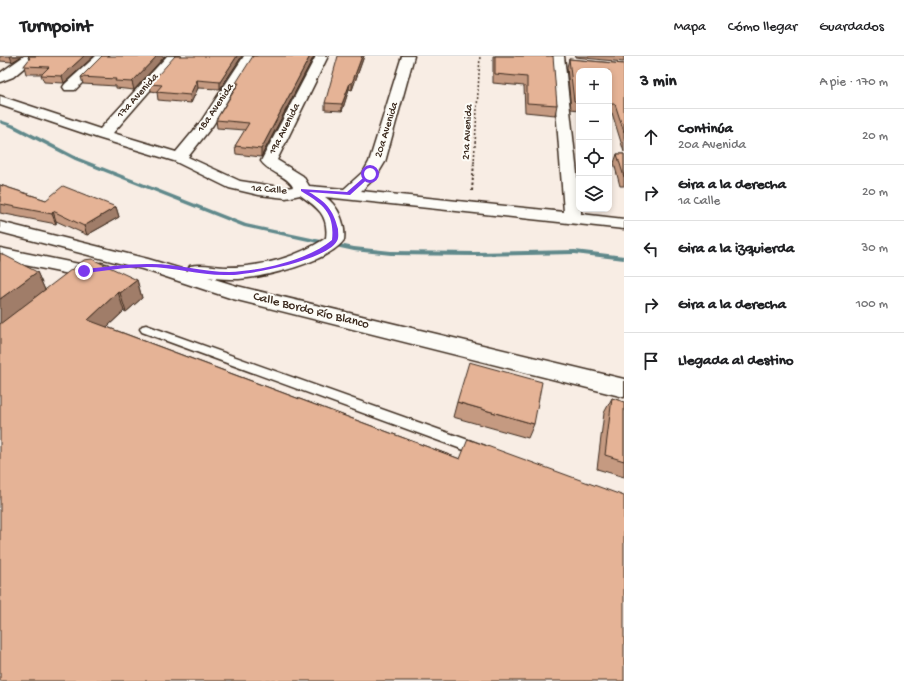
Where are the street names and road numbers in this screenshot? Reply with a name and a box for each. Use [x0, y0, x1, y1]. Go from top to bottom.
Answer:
street label: 17a Avenida [114, 70, 162, 122]
street label: 18a Avenida [195, 81, 237, 136]
street label: 20a Avenida [373, 100, 401, 159]
street label: 19a Avenida [267, 101, 303, 157]
street label: 21a Avenida [461, 103, 475, 160]
street label: 1a Calle [250, 182, 288, 198]
street label: Calle Bordo Río Blanco [252, 289, 371, 333]

